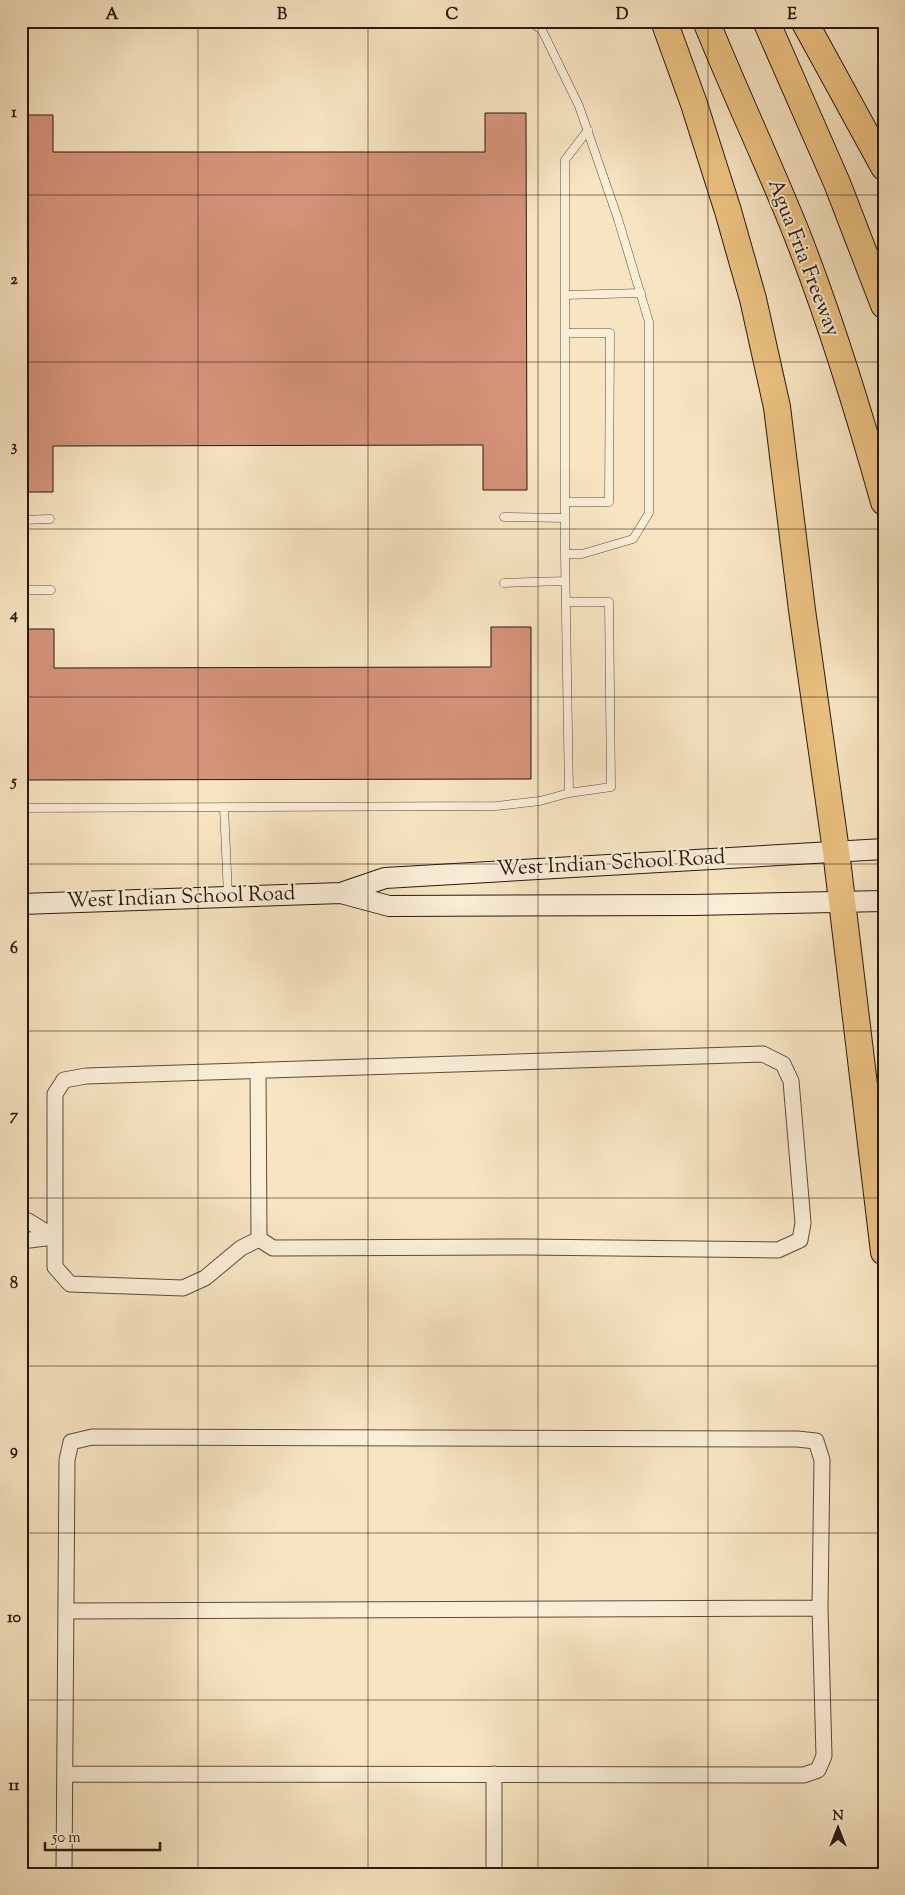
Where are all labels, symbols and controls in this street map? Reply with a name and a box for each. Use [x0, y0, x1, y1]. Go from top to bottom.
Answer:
text: A [106, 4, 119, 27]
text: B [277, 4, 287, 27]
text: C [446, 4, 459, 27]
text: D [616, 4, 629, 27]
text: E [787, 4, 797, 27]
text: 1 [11, 102, 17, 125]
street label: Agua Fria Freeway [759, 175, 847, 342]
text: 2 [10, 269, 18, 292]
text: 3 [11, 436, 18, 459]
text: 4 [9, 604, 18, 627]
text: 5 [9, 771, 17, 794]
street label: West Indian School Road [496, 843, 726, 885]
street label: West Indian School Road [66, 879, 296, 917]
text: 6 [10, 938, 18, 961]
text: 7 [10, 1105, 19, 1128]
text: 8 [10, 1273, 18, 1296]
text: 9 [10, 1440, 18, 1463]
text: 10 [7, 1607, 21, 1630]
text: 11 [9, 1775, 20, 1798]
north arrow [812, 1802, 862, 1852]
text: N [832, 1807, 844, 1827]
scale bar [45, 1820, 160, 1852]
text: 50 m [51, 1828, 81, 1849]

